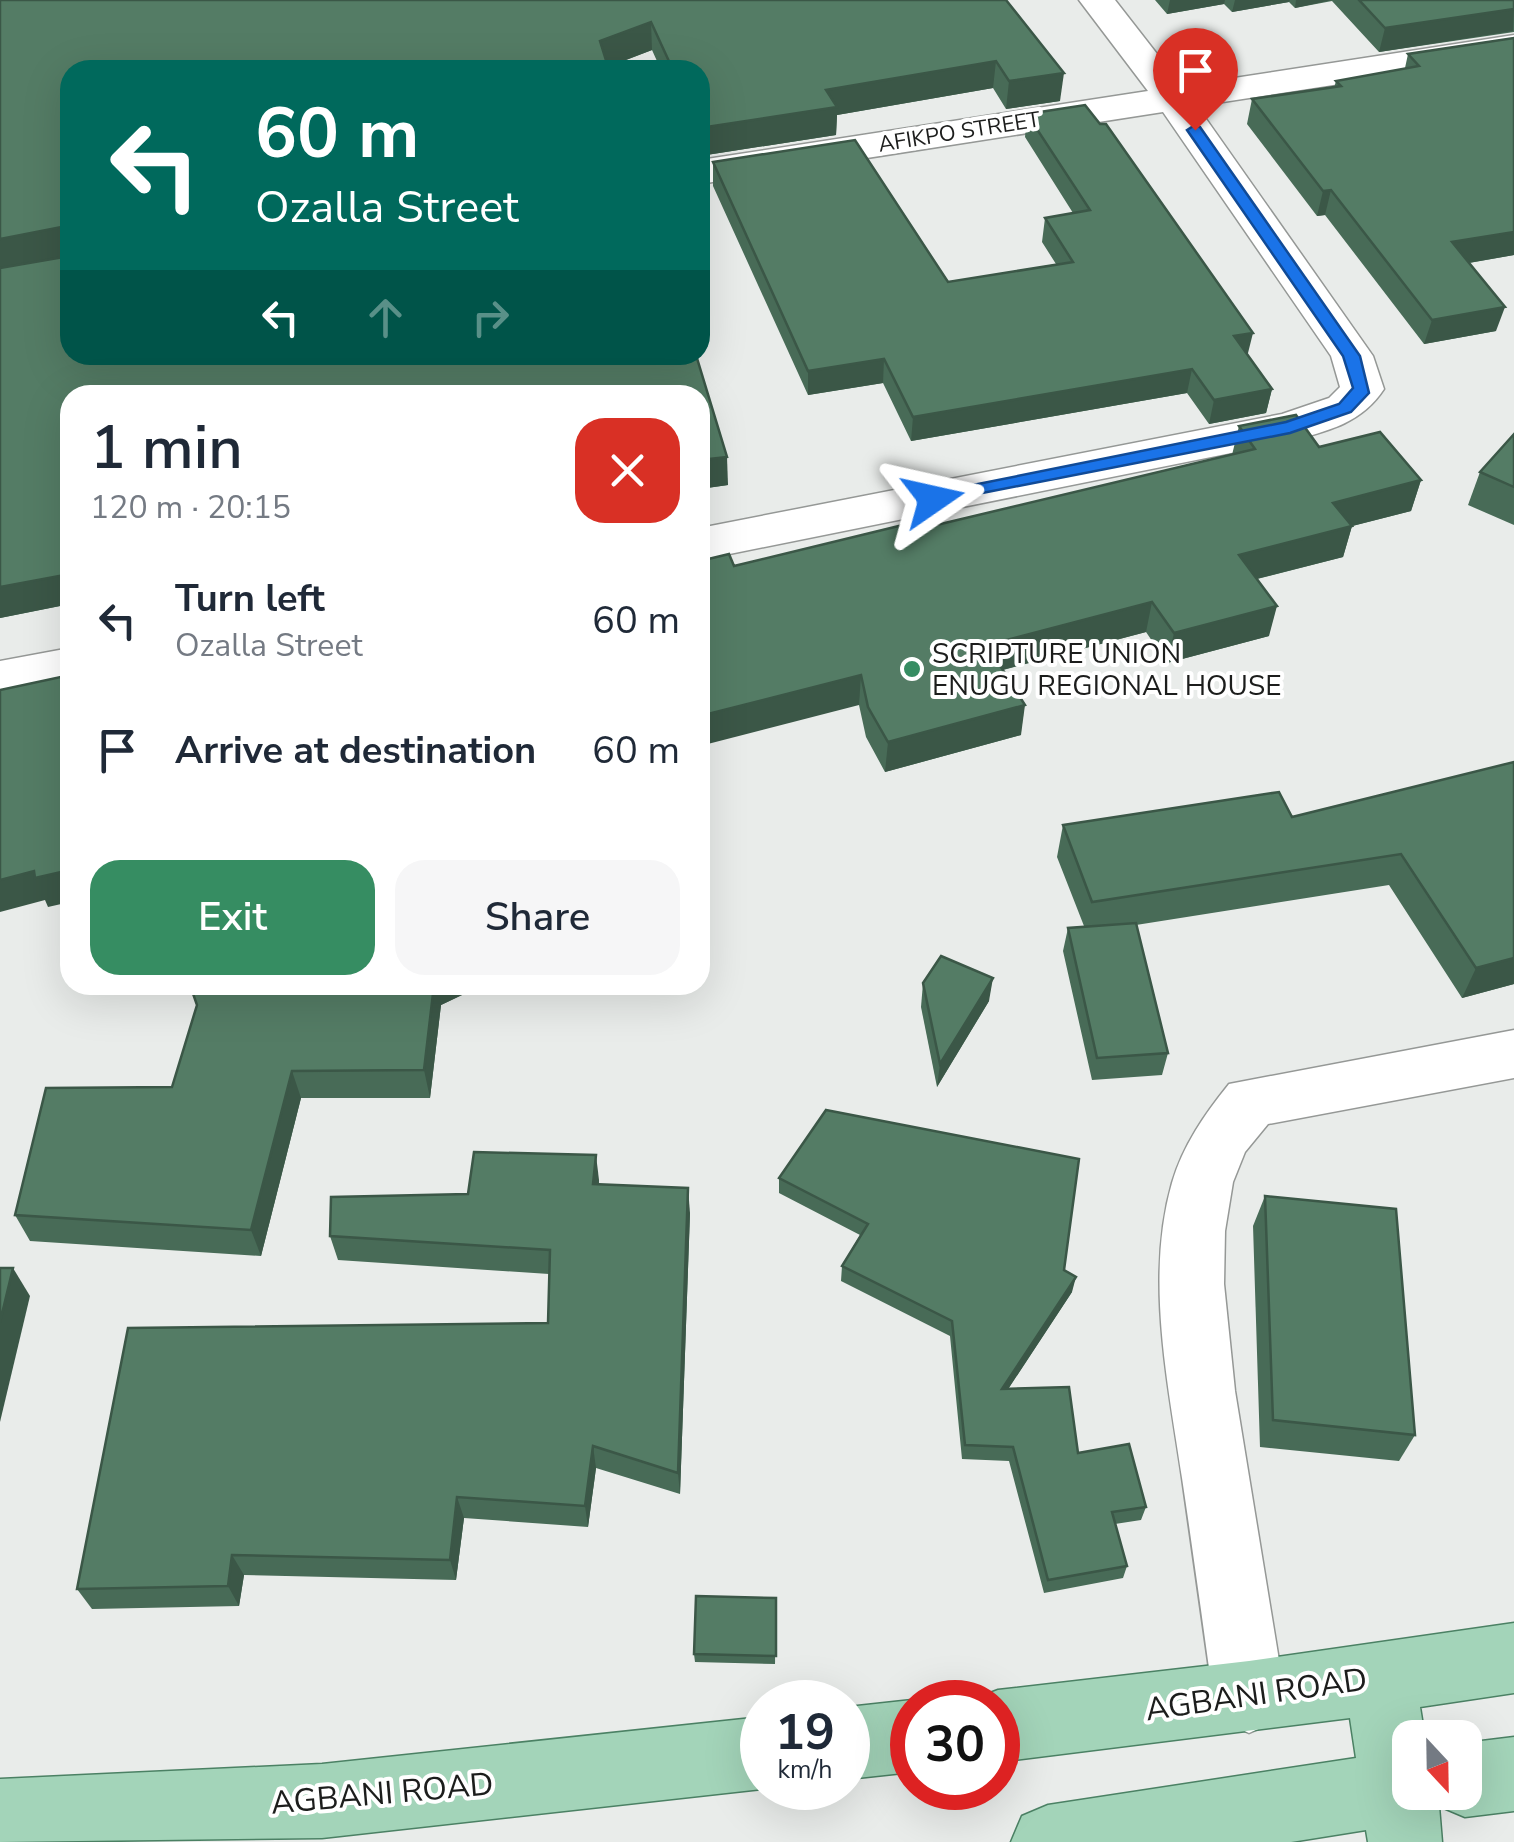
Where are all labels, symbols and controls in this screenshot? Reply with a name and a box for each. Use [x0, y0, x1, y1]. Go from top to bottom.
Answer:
pin [1153, 28, 1238, 131]
icon: arrive [1168, 43, 1223, 98]
text: 60 m [255, 86, 419, 182]
icon: left [90, 100, 220, 230]
street label: AFIKPO STREET [876, 104, 1043, 160]
text: Ozalla Street [255, 177, 519, 238]
icon: left [253, 290, 308, 345]
icon: ahead [358, 290, 413, 345]
icon: right [463, 290, 518, 345]
text: 1 min [90, 407, 243, 489]
button: close [575, 418, 680, 523]
position arrow [881, 447, 985, 551]
text: 120 m · 20:15 [90, 486, 291, 529]
text: Turn left [175, 573, 325, 624]
icon: left [90, 593, 145, 648]
text: 60 m [592, 595, 680, 646]
text: Ozalla Street [175, 624, 363, 667]
place label: SCRIPTURE UNION ENUGU REGIONAL HOUSE [932, 635, 1282, 705]
marker: SCRIPTURE UNION ENUGU REGIONAL HOUSE [901, 658, 923, 680]
icon: arrive [90, 723, 145, 778]
text: Arrive at destination [175, 725, 536, 776]
text: 60 m [592, 725, 680, 776]
button: Exit [90, 860, 375, 975]
button: Share [395, 860, 680, 975]
street label: AGBANI ROAD [1142, 1658, 1370, 1731]
speed limit sign: 30 [890, 1680, 1020, 1810]
text: 19 [775, 1698, 835, 1767]
north arrow [1392, 1720, 1482, 1810]
map controls [1392, 1720, 1482, 1810]
text: km/h [777, 1753, 833, 1787]
street label: AGBANI ROAD [269, 1762, 495, 1825]

